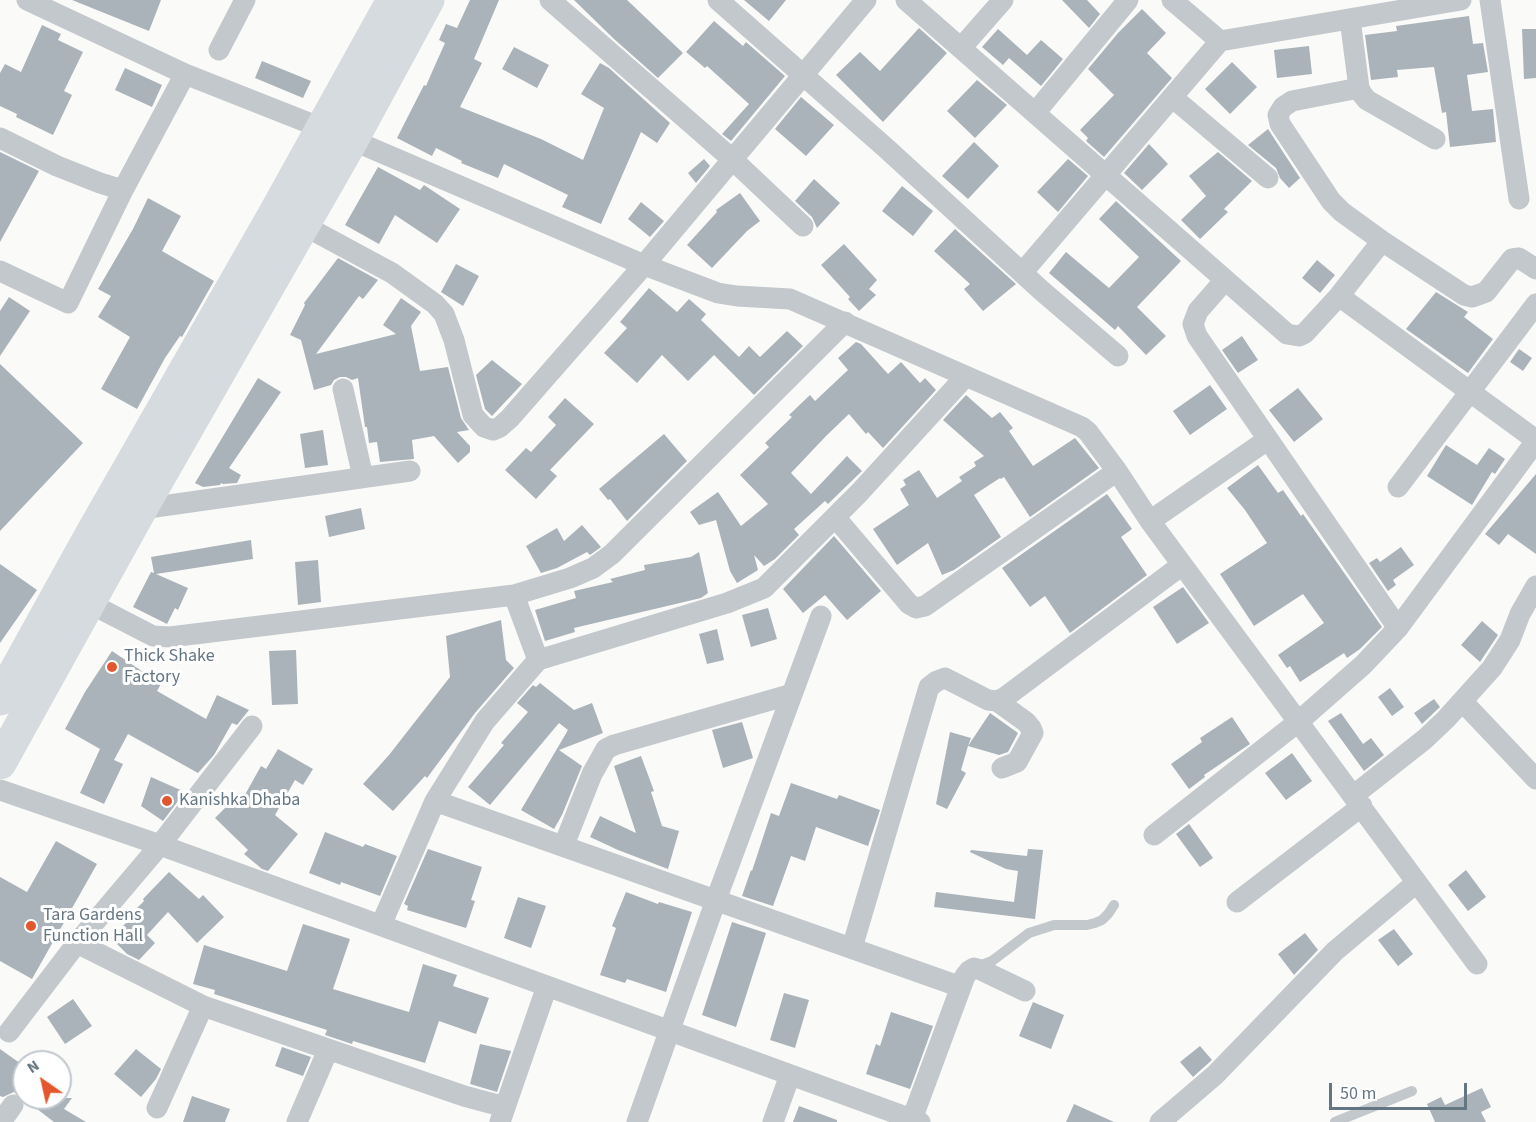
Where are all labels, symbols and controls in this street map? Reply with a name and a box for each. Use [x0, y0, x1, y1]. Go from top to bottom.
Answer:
place label: Thick Shake Factory [124, 646, 215, 688]
marker: Thick Shake Factory [105, 660, 119, 674]
place label: Kanishka Dhaba [179, 790, 300, 812]
marker: Kanishka Dhaba [160, 794, 174, 808]
place label: Tara Gardens Function Hall [43, 905, 143, 948]
marker: Tara Gardens Function Hall [24, 919, 38, 933]
north arrow [12, 1050, 72, 1110]
text: N [22, 1055, 44, 1079]
scale bar [1332, 1071, 1470, 1109]
text: 50 m [1340, 1081, 1376, 1106]

